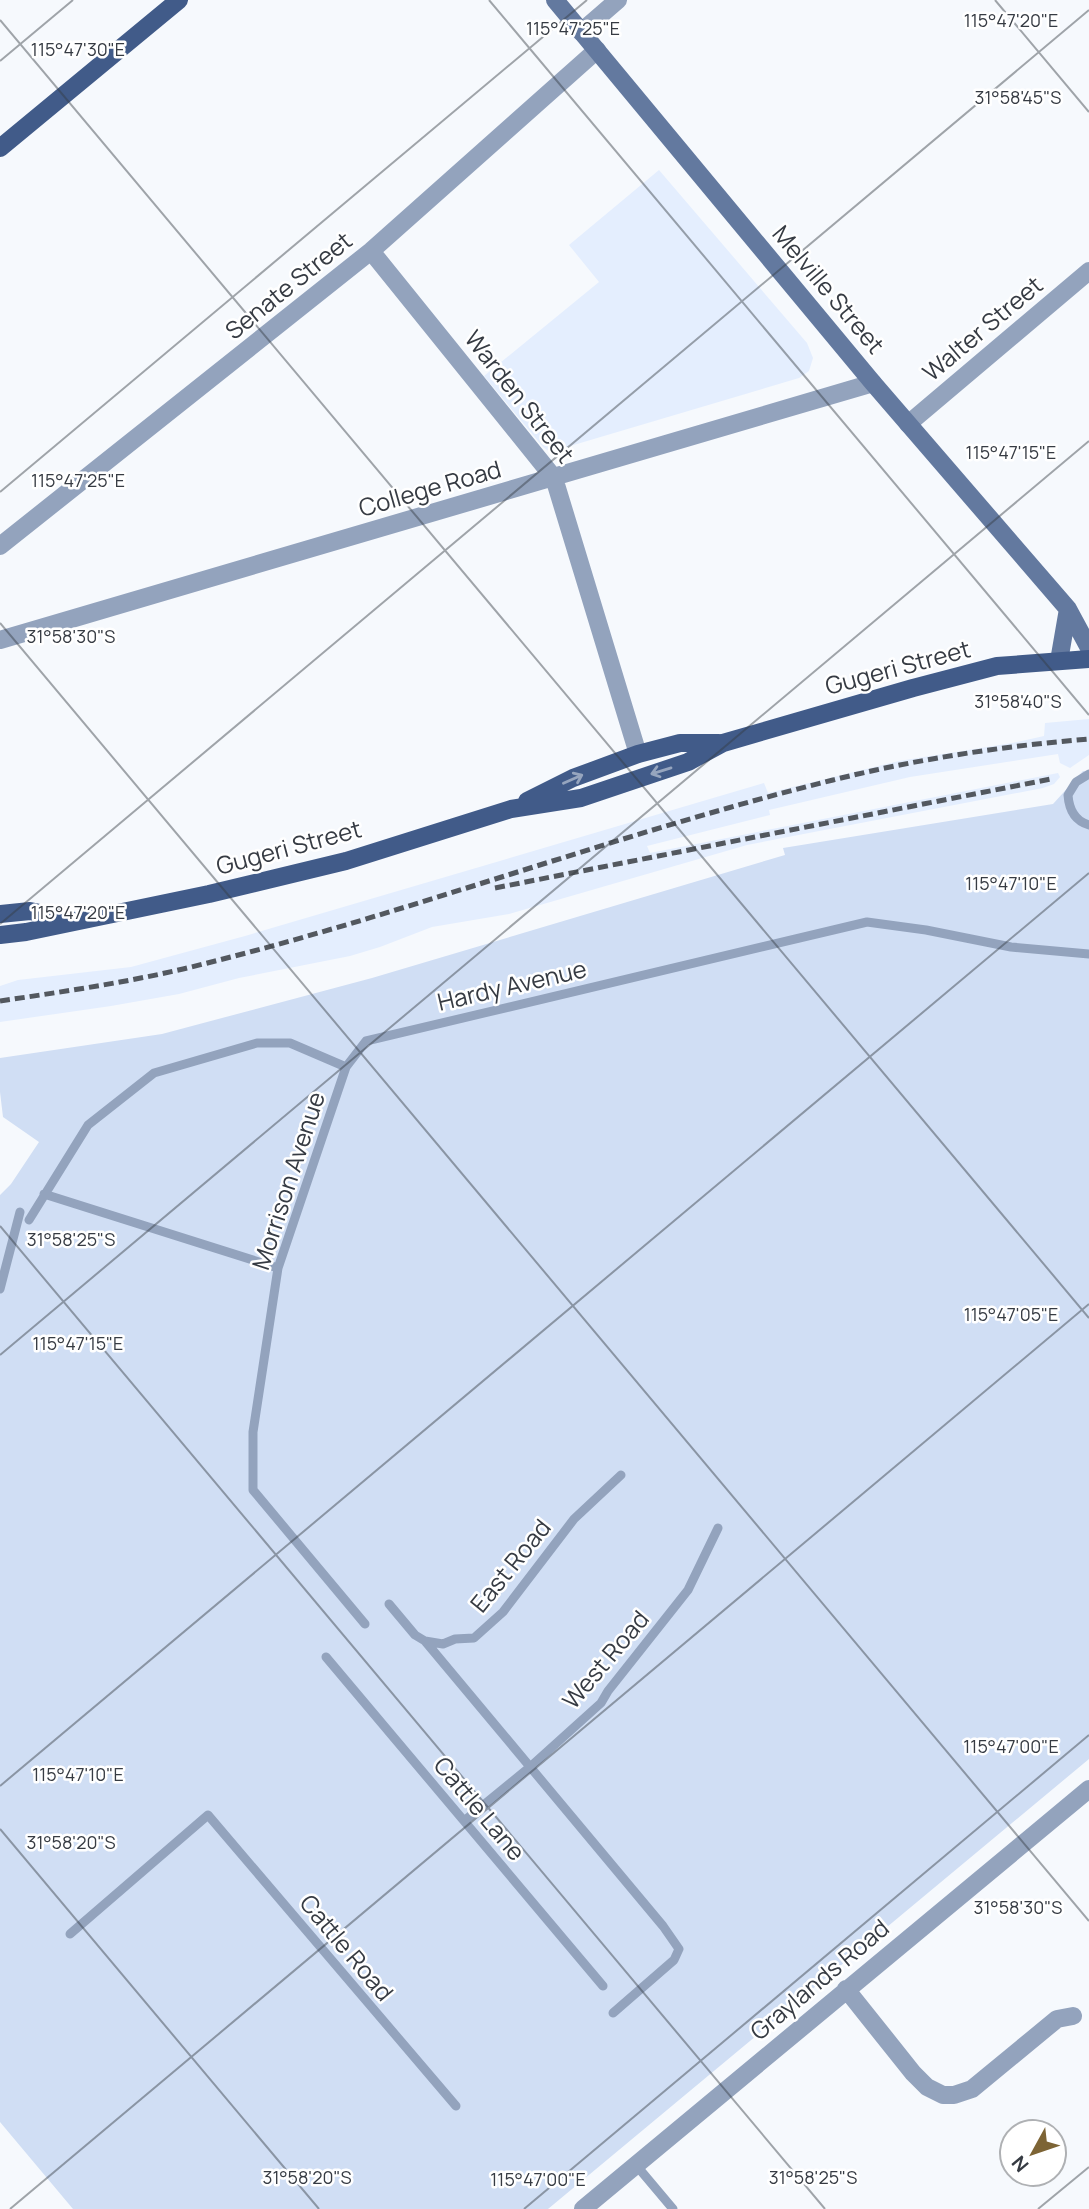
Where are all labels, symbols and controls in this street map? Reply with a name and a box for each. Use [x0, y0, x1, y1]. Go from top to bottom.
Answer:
text: 115°47'20"E [964, 8, 1058, 32]
text: 115°47'25"E [526, 16, 620, 40]
text: 115°47'30"E [31, 37, 125, 61]
text: 31°58'45"S [975, 85, 1061, 109]
street label: Melville Street [766, 218, 893, 360]
street label: Senate Street [218, 223, 358, 346]
street label: Walter Street [915, 268, 1049, 388]
street label: Warden Street [458, 323, 583, 469]
text: 115°47'15"E [966, 440, 1056, 464]
street label: College Road [355, 452, 505, 524]
text: 115°47'25"E [31, 468, 125, 492]
text: 31°58'30"S [27, 624, 115, 648]
street label: Gugeri Street [821, 631, 974, 702]
text: 31°58'40"S [974, 689, 1062, 713]
one-way arrow [651, 765, 673, 778]
one-way arrow [562, 772, 583, 785]
street label: Gugeri Street [212, 811, 365, 882]
text: 115°47'10"E [965, 871, 1057, 895]
text: 115°47'20"E [31, 900, 125, 924]
street label: Hardy Avenue [434, 951, 589, 1018]
street label: Morrison Avenue [243, 1087, 332, 1274]
text: 31°58'25"S [27, 1227, 115, 1251]
text: 115°47'05"E [964, 1302, 1058, 1326]
text: 115°47'15"E [33, 1331, 123, 1355]
street label: East Road [462, 1512, 558, 1619]
street label: West Road [554, 1603, 656, 1715]
text: 115°47'00"E [963, 1734, 1059, 1758]
street label: Cattle Lane [427, 1749, 533, 1867]
text: 115°47'10"E [32, 1762, 124, 1786]
text: 31°58'20"S [26, 1830, 116, 1854]
street label: Cattle Road [293, 1887, 401, 2007]
text: 31°58'30"S [974, 1895, 1062, 1919]
street label: Graylands Road [743, 1911, 896, 2047]
north arrow [998, 2118, 1068, 2188]
text: N [1006, 2150, 1034, 2178]
text: 31°58'20"S [262, 2165, 352, 2189]
text: 31°58'25"S [769, 2165, 857, 2189]
text: 115°47'00"E [490, 2167, 586, 2191]

